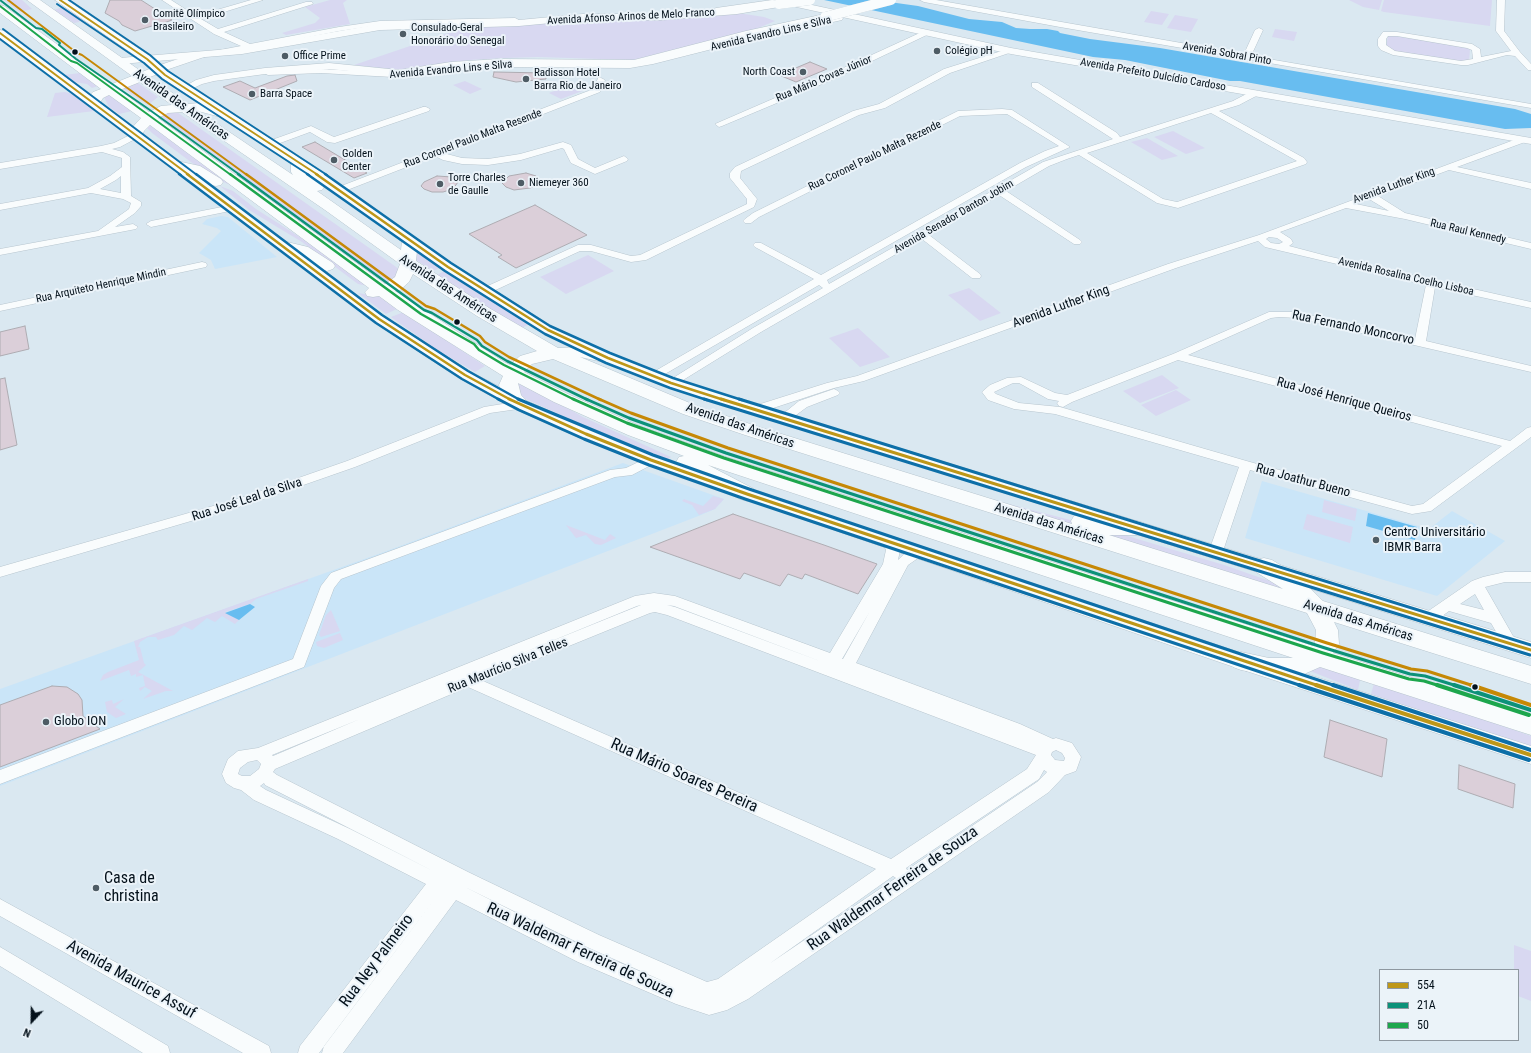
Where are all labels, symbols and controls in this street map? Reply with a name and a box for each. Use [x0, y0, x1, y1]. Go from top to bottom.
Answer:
street label: Avenida Afonso Arinos de Melo Franco [547, 6, 715, 28]
place label: Comitê Olímpico Brasileiro [153, 7, 225, 33]
street label: Avenida Evandro Lins e Silva [709, 14, 833, 54]
marker: Comitê Olímpico Brasileiro [140, 15, 150, 25]
place label: Consulado-Geral Honorário do Senegal [411, 21, 505, 47]
marker: Consulado-Geral Honorário do Senegal [398, 29, 408, 39]
street label: Avenida Sobral Pinto [1182, 40, 1272, 68]
place label: Colégio pH [945, 44, 993, 58]
marker: Colégio pH [932, 46, 942, 56]
unlabelled marker [70, 47, 80, 57]
place label: Office Prime [293, 49, 346, 63]
marker: Office Prime [280, 51, 290, 61]
street label: Rua Mário Covas Júnior [774, 53, 874, 105]
street label: Avenida Prefeito Dulcídio Cardoso [1079, 56, 1227, 94]
street label: Avenida Evandro Lins e Silva [389, 58, 513, 82]
place label: North Coast [743, 65, 795, 79]
street label: Avenida das Américas [130, 66, 232, 144]
place label: Radisson Hotel Barra Rio de Janeiro [534, 66, 621, 92]
marker: North Coast [798, 67, 808, 77]
marker: Radisson Hotel Barra Rio de Janeiro [521, 74, 531, 84]
place label: Barra Space [260, 87, 312, 101]
marker: Barra Space [247, 89, 257, 99]
street label: Rua Coronel Paulo Malta Resende [402, 107, 544, 171]
street label: Rua Coronel Paulo Malta Rezende [806, 118, 944, 194]
place label: Golden Center [342, 147, 372, 173]
marker: Golden Center [329, 155, 339, 165]
street label: Avenida Luther King [1351, 165, 1437, 207]
place label: Torre Charles de Gaulle [448, 171, 506, 197]
place label: Niemeyer 360 [529, 176, 589, 190]
street label: Avenida Senador Danton Jobim [892, 177, 1016, 257]
marker: Niemeyer 360 [516, 178, 526, 188]
marker: Torre Charles de Gaulle [435, 179, 445, 189]
street label: Rua Raul Kennedy [1429, 217, 1507, 247]
street label: Avenida das Américas [396, 251, 500, 327]
street label: Avenida Rosalina Coelho Lisboa [1337, 255, 1475, 299]
street label: Rua Arquiteto Henrique Mindin [35, 266, 167, 306]
street label: Avenida Luther King [1010, 282, 1112, 332]
street label: Rua Fernando Moncorvo [1290, 307, 1416, 349]
unlabelled marker [452, 317, 462, 327]
street label: Rua José Henrique Queiros [1275, 374, 1413, 426]
street label: Avenida das Américas [684, 400, 796, 452]
street label: Rua Joathur Bueno [1254, 461, 1352, 501]
street label: Rua José Leal da Silva [190, 475, 304, 525]
street label: Avenida das Américas [992, 500, 1106, 548]
place label: Centro Universitário IBMR Barra [1384, 525, 1486, 556]
marker: Centro Universitário IBMR Barra [1371, 535, 1381, 545]
street label: Avenida das Américas [1301, 597, 1415, 645]
street label: Rua Maurício Silva Telles [446, 635, 570, 697]
unlabelled marker [1470, 682, 1480, 692]
place label: Globo ION [54, 714, 106, 730]
marker: Globo ION [41, 717, 51, 727]
street label: Rua Mário Soares Pereira [607, 735, 761, 817]
street label: Rua Waldemar Ferreira de Souza [804, 823, 982, 955]
place label: Casa de christina [104, 869, 159, 907]
marker: Casa de christina [91, 883, 101, 893]
street label: Rua Waldemar Ferreira de Souza [483, 899, 677, 1003]
street label: Rua Ney Palmeiro [336, 911, 418, 1011]
street label: Avenida Maurice Assuf [63, 936, 199, 1024]
legend [1379, 969, 1519, 1041]
text: 554 [1417, 978, 1435, 992]
text: 21A [1417, 998, 1436, 1012]
north arrow [12, 1001, 52, 1041]
text: 50 [1417, 1018, 1429, 1032]
text: N [22, 1025, 33, 1040]

